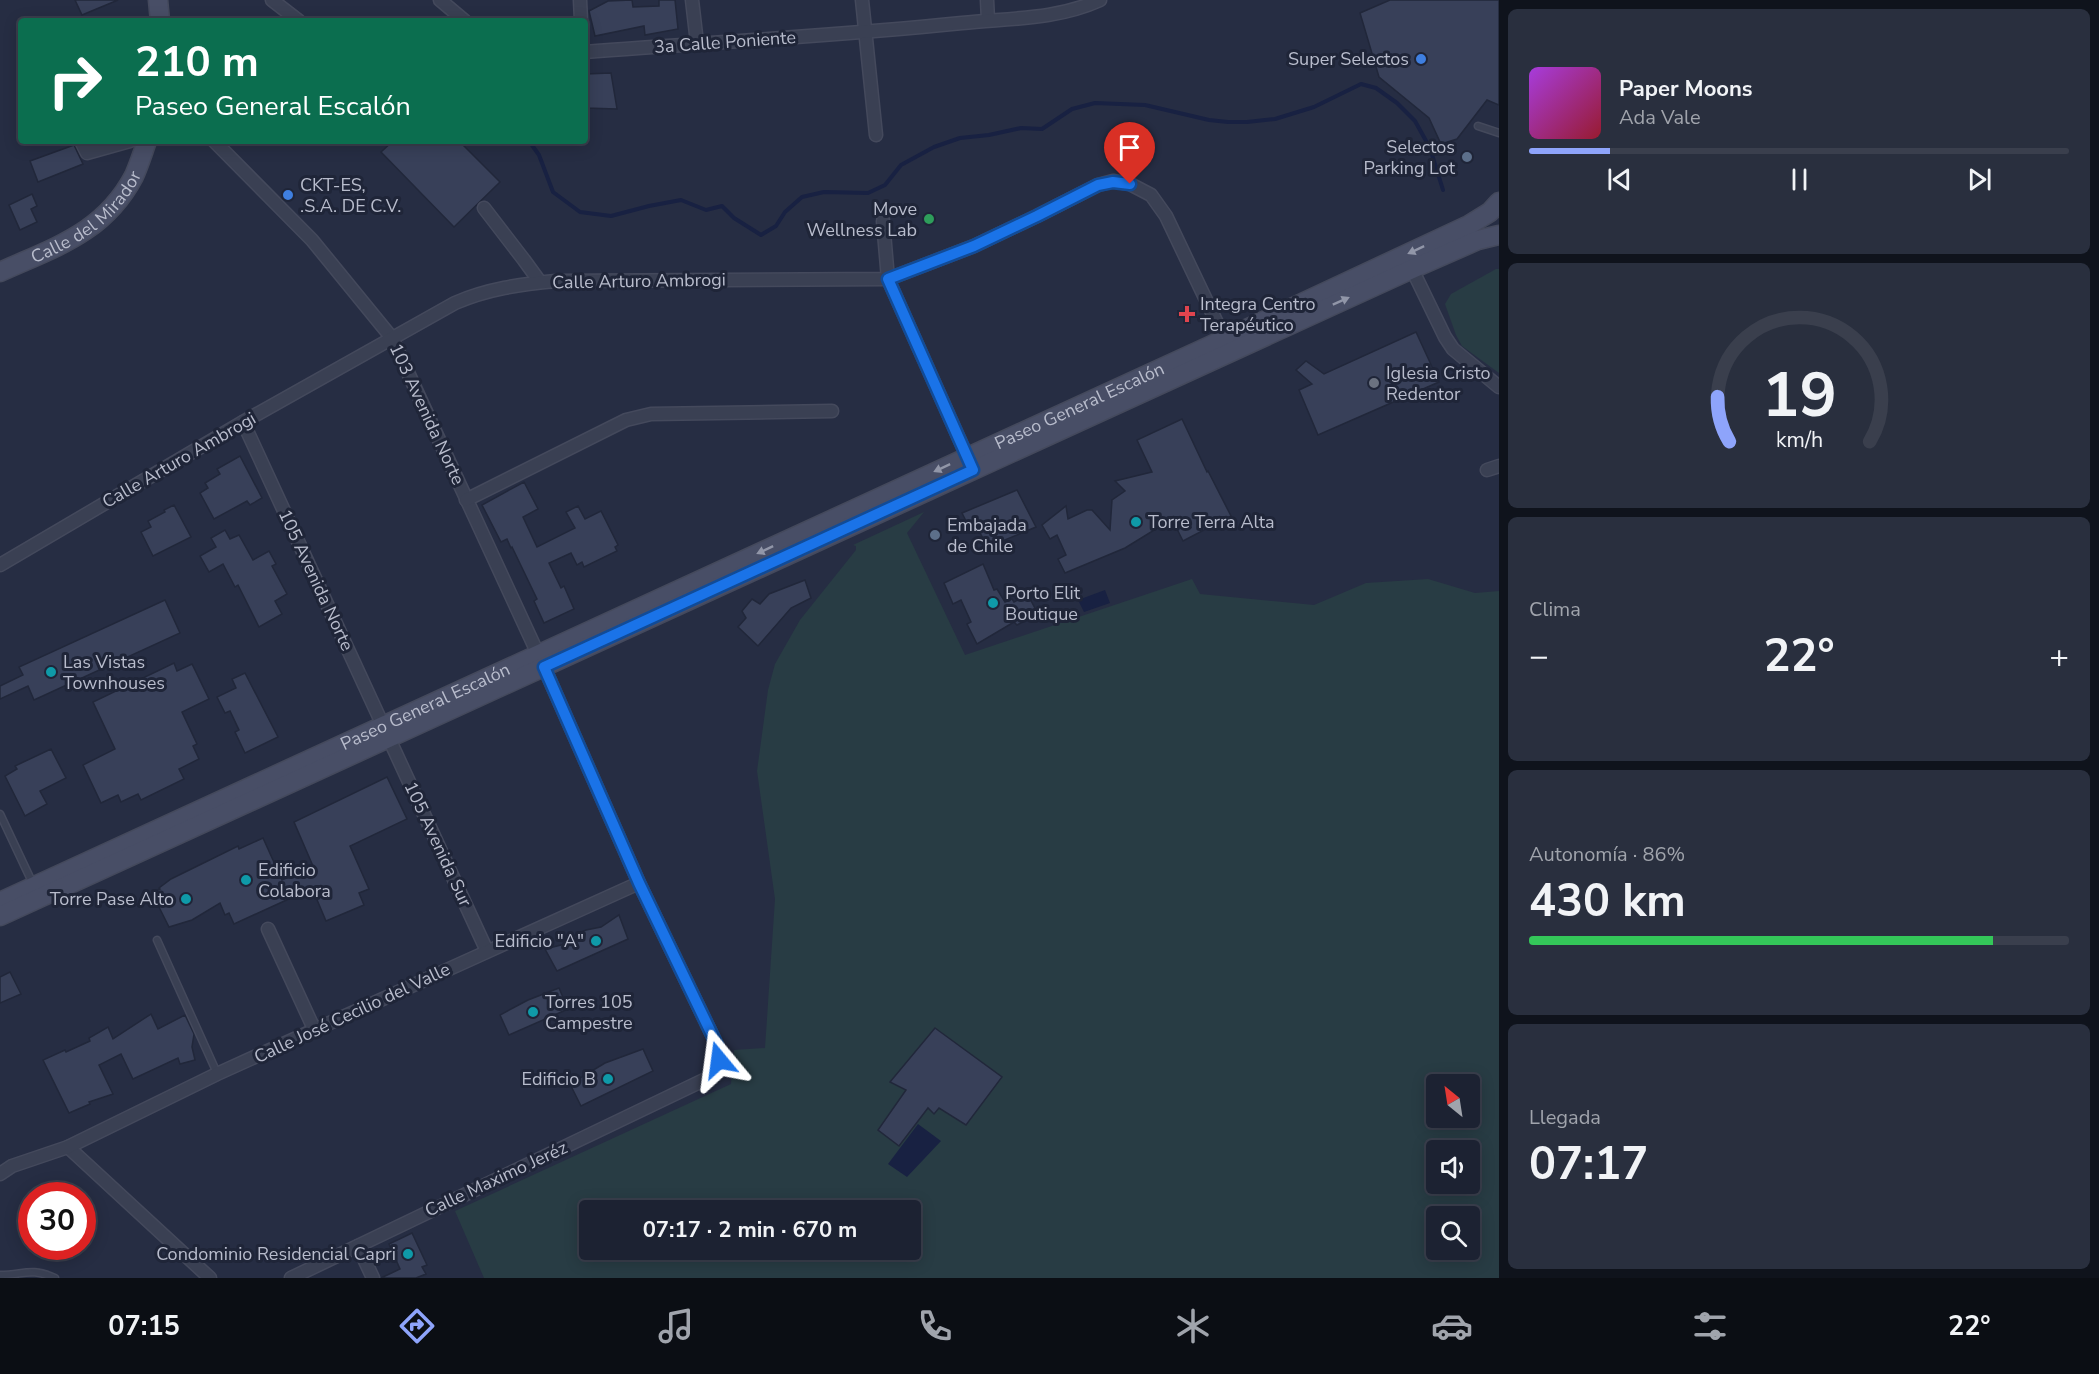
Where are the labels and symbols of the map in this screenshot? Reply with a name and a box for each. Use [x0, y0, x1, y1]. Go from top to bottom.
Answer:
street label: 3a Calle Poniente [653, 25, 797, 59]
place label: Super Selectos [1288, 47, 1409, 71]
marker: Super Selectos [1414, 52, 1428, 66]
pin [1104, 122, 1155, 184]
place label: Selectos Parking Lot [1364, 135, 1456, 180]
marker: Selectos Parking Lot [1460, 150, 1474, 164]
street label: Calle del Mirador [27, 167, 147, 269]
place label: CKT-ES, .S.A. DE C.V. [300, 173, 401, 218]
marker: CKT-ES, .S.A. DE C.V. [281, 188, 295, 202]
place label: Move Wellness Lab [806, 197, 917, 242]
marker: Move Wellness Lab [922, 212, 936, 226]
one-way arrow [1407, 245, 1424, 254]
street label: Calle Arturo Ambrogi [552, 267, 726, 295]
place label: Integra Centro Terapéutico [1200, 292, 1316, 337]
one-way arrow [1333, 296, 1351, 306]
marker: Integra Centro Terapéutico [1178, 305, 1196, 323]
street label: 103 Avenida Norte [384, 339, 470, 489]
street label: Paseo General Escalón [991, 357, 1168, 455]
place label: Iglesia Cristo Redentor [1386, 361, 1491, 406]
marker: Iglesia Cristo Redentor [1367, 376, 1381, 390]
street label: Calle Arturo Ambrogi [98, 406, 260, 514]
one-way arrow [934, 464, 951, 473]
street label: 105 Avenida Norte [273, 505, 359, 655]
place label: Torre Terra Alta [1148, 510, 1275, 534]
place label: Embajada de Chile [947, 513, 1027, 558]
marker: Torre Terra Alta [1129, 515, 1143, 529]
marker: Embajada de Chile [928, 528, 942, 542]
one-way arrow [757, 545, 774, 554]
place label: Porto Elit Boutique [1005, 581, 1081, 626]
marker: Porto Elit Boutique [986, 596, 1000, 610]
place label: Las Vistas Townhouses [63, 650, 165, 695]
street label: Paseo General Escalón [337, 657, 514, 756]
marker: Las Vistas Townhouses [44, 665, 58, 679]
street label: 105 Avenida Sur [399, 778, 478, 911]
place label: Edificio Colabora [258, 858, 331, 903]
marker: Edificio Colabora [239, 873, 253, 887]
place label: Torre Pase Alto [50, 887, 174, 911]
marker: Torre Pase Alto [179, 892, 193, 906]
place label: Edificio "A" [495, 929, 584, 953]
marker: Edificio "A" [589, 934, 603, 948]
street label: Calle José Cecilio del Valle [250, 957, 454, 1069]
place label: Torres 105 Campestre [545, 990, 633, 1035]
marker: Torres 105 Campestre [526, 1005, 540, 1019]
position arrow [687, 1028, 751, 1092]
place label: Edificio B [522, 1067, 596, 1091]
marker: Edificio B [601, 1072, 615, 1086]
north arrow [1426, 1074, 1480, 1128]
street label: Calle Maximo Jeréz [421, 1136, 571, 1222]
speed limit sign: 30 [18, 1182, 96, 1260]
place label: Condominio Residencial Capri [156, 1242, 396, 1266]
marker: Condominio Residencial Capri [401, 1247, 415, 1261]

